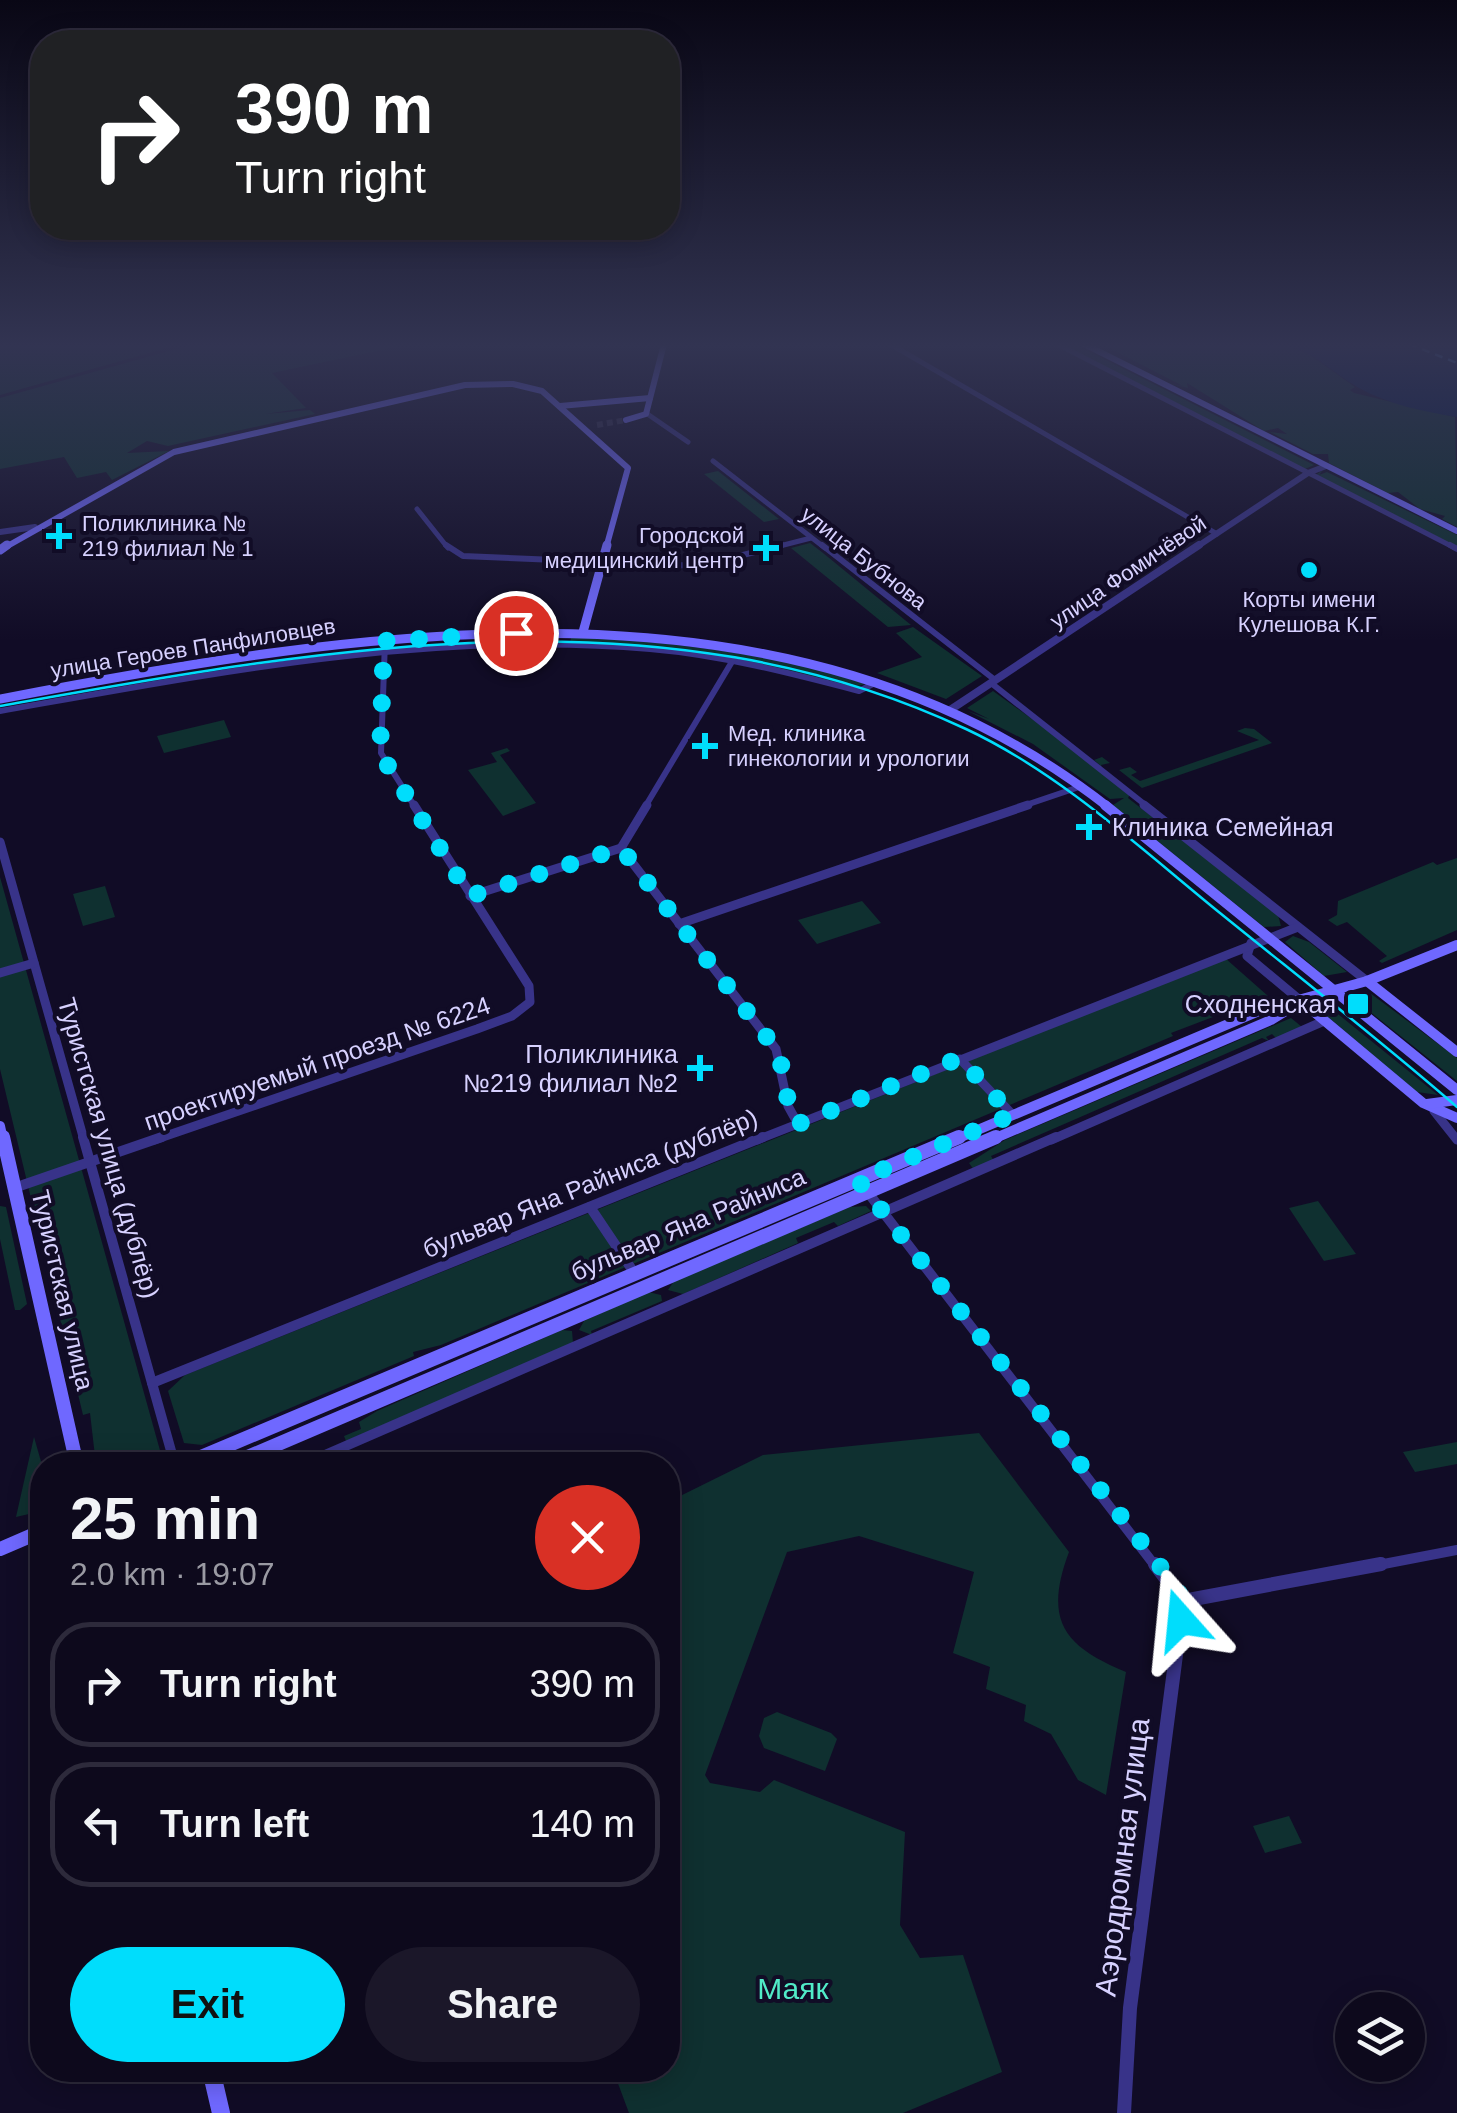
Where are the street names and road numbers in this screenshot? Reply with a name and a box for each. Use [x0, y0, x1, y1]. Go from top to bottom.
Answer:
street label: улица Бубнова [796, 501, 932, 615]
street label: улица Фомичёвой [1045, 511, 1211, 633]
street label: улица Героев Панфиловцев [49, 613, 337, 683]
street label: проектируемый проезд № 6224 [140, 990, 494, 1136]
street label: Туристская улица (дублёр) [52, 994, 166, 1302]
street label: бульвар Яна Райниса (дублёр) [418, 1102, 762, 1264]
street label: бульвар Яна Райниса [566, 1161, 810, 1287]
street label: Туристская улица [25, 1187, 101, 1393]
street label: Аэродромная улица [1089, 1715, 1156, 1998]

